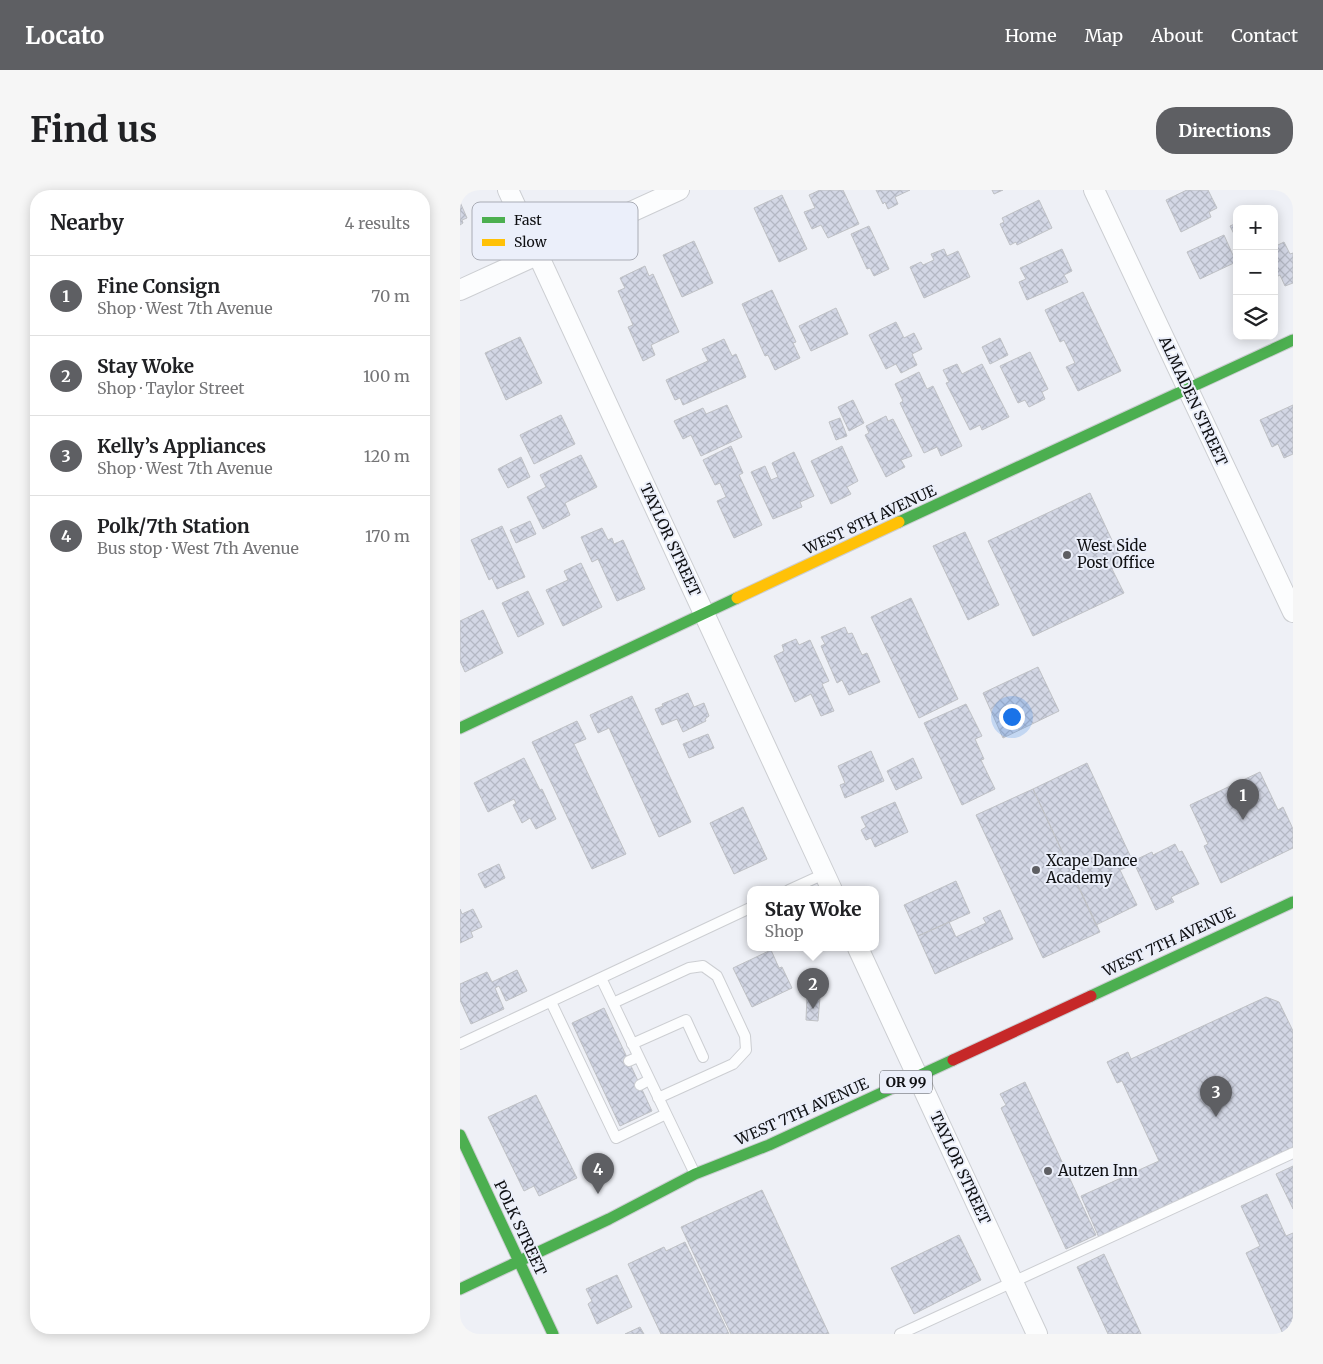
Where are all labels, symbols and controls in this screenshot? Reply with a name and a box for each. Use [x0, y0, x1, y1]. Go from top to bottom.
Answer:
text: Locato [25, 20, 104, 51]
text: Home [1005, 24, 1057, 47]
text: Map [1085, 24, 1123, 47]
text: About [1151, 24, 1203, 47]
text: Contact [1231, 24, 1298, 47]
button: Directions [1156, 107, 1293, 154]
text: Find us [30, 108, 157, 152]
legend [472, 202, 638, 260]
map controls [1233, 205, 1278, 340]
button: + [1233, 205, 1278, 250]
text: Nearby [50, 209, 124, 236]
text: Fast [514, 211, 542, 229]
text: 4 results [344, 213, 410, 233]
text: Slow [514, 233, 547, 251]
button: − [1233, 250, 1278, 295]
text: Fine Consign [97, 274, 220, 298]
text: 1 [62, 286, 70, 306]
text: 70 m [371, 286, 410, 306]
button: layers [1233, 295, 1278, 340]
text: Shop · West 7th Avenue [97, 298, 273, 318]
street label: ALMADEN STREET [1155, 332, 1232, 469]
text: Stay Woke [97, 354, 194, 378]
text: 2 [61, 366, 71, 386]
text: 100 m [363, 366, 410, 386]
text: Shop · Taylor Street [97, 378, 245, 398]
text: Kelly’s Appliances [97, 434, 266, 458]
text: 3 [61, 446, 71, 466]
text: 120 m [364, 446, 410, 466]
text: Shop · West 7th Avenue [97, 458, 273, 478]
street label: WEST 8TH AVENUE [800, 480, 939, 559]
street label: TAYLOR STREET [636, 481, 705, 600]
text: Polk/7th Station [97, 514, 250, 538]
text: 4 [61, 526, 71, 546]
text: 170 m [365, 526, 410, 546]
place label: West Side Post Office [1076, 536, 1155, 572]
text: Bus stop · West 7th Avenue [97, 538, 299, 558]
marker: West Side Post Office [1061, 549, 1073, 561]
your location [999, 704, 1025, 730]
pin: 1 [1227, 779, 1259, 820]
place label: Xcape Dance Academy [1045, 851, 1138, 887]
marker: Xcape Dance Academy [1030, 864, 1042, 876]
popup [747, 886, 879, 951]
text: Stay Woke [765, 897, 861, 921]
street label: WEST 7TH AVENUE [1099, 902, 1238, 981]
text: Shop [765, 921, 804, 941]
pin: 2 [797, 968, 829, 1009]
road number: OR 99 [880, 1070, 932, 1094]
street label: WEST 7TH AVENUE [731, 1073, 872, 1150]
pin: 3 [1200, 1076, 1232, 1117]
street label: TAYLOR STREET [926, 1109, 995, 1228]
pin: 4 [582, 1153, 614, 1194]
place label: Autzen Inn [1057, 1161, 1138, 1180]
marker: Autzen Inn [1042, 1165, 1054, 1177]
street label: POLK STREET [490, 1177, 551, 1279]

